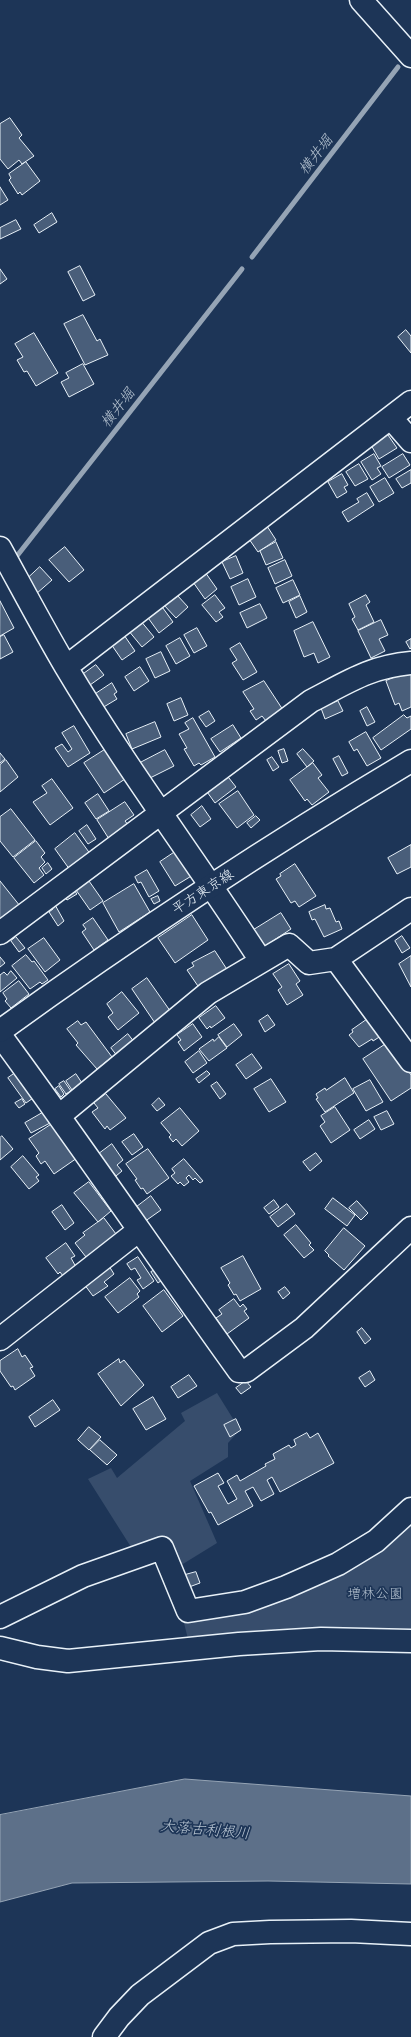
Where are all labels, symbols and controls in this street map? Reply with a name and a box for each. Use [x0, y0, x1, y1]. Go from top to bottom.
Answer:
water label: 横井堀 [295, 132, 337, 178]
water label: 横井堀 [97, 385, 139, 431]
street label: 平方東京線 [169, 866, 237, 918]
park label: 増林公園 [347, 1586, 403, 1602]
water label: 大落古利根川 [159, 1817, 251, 1843]

